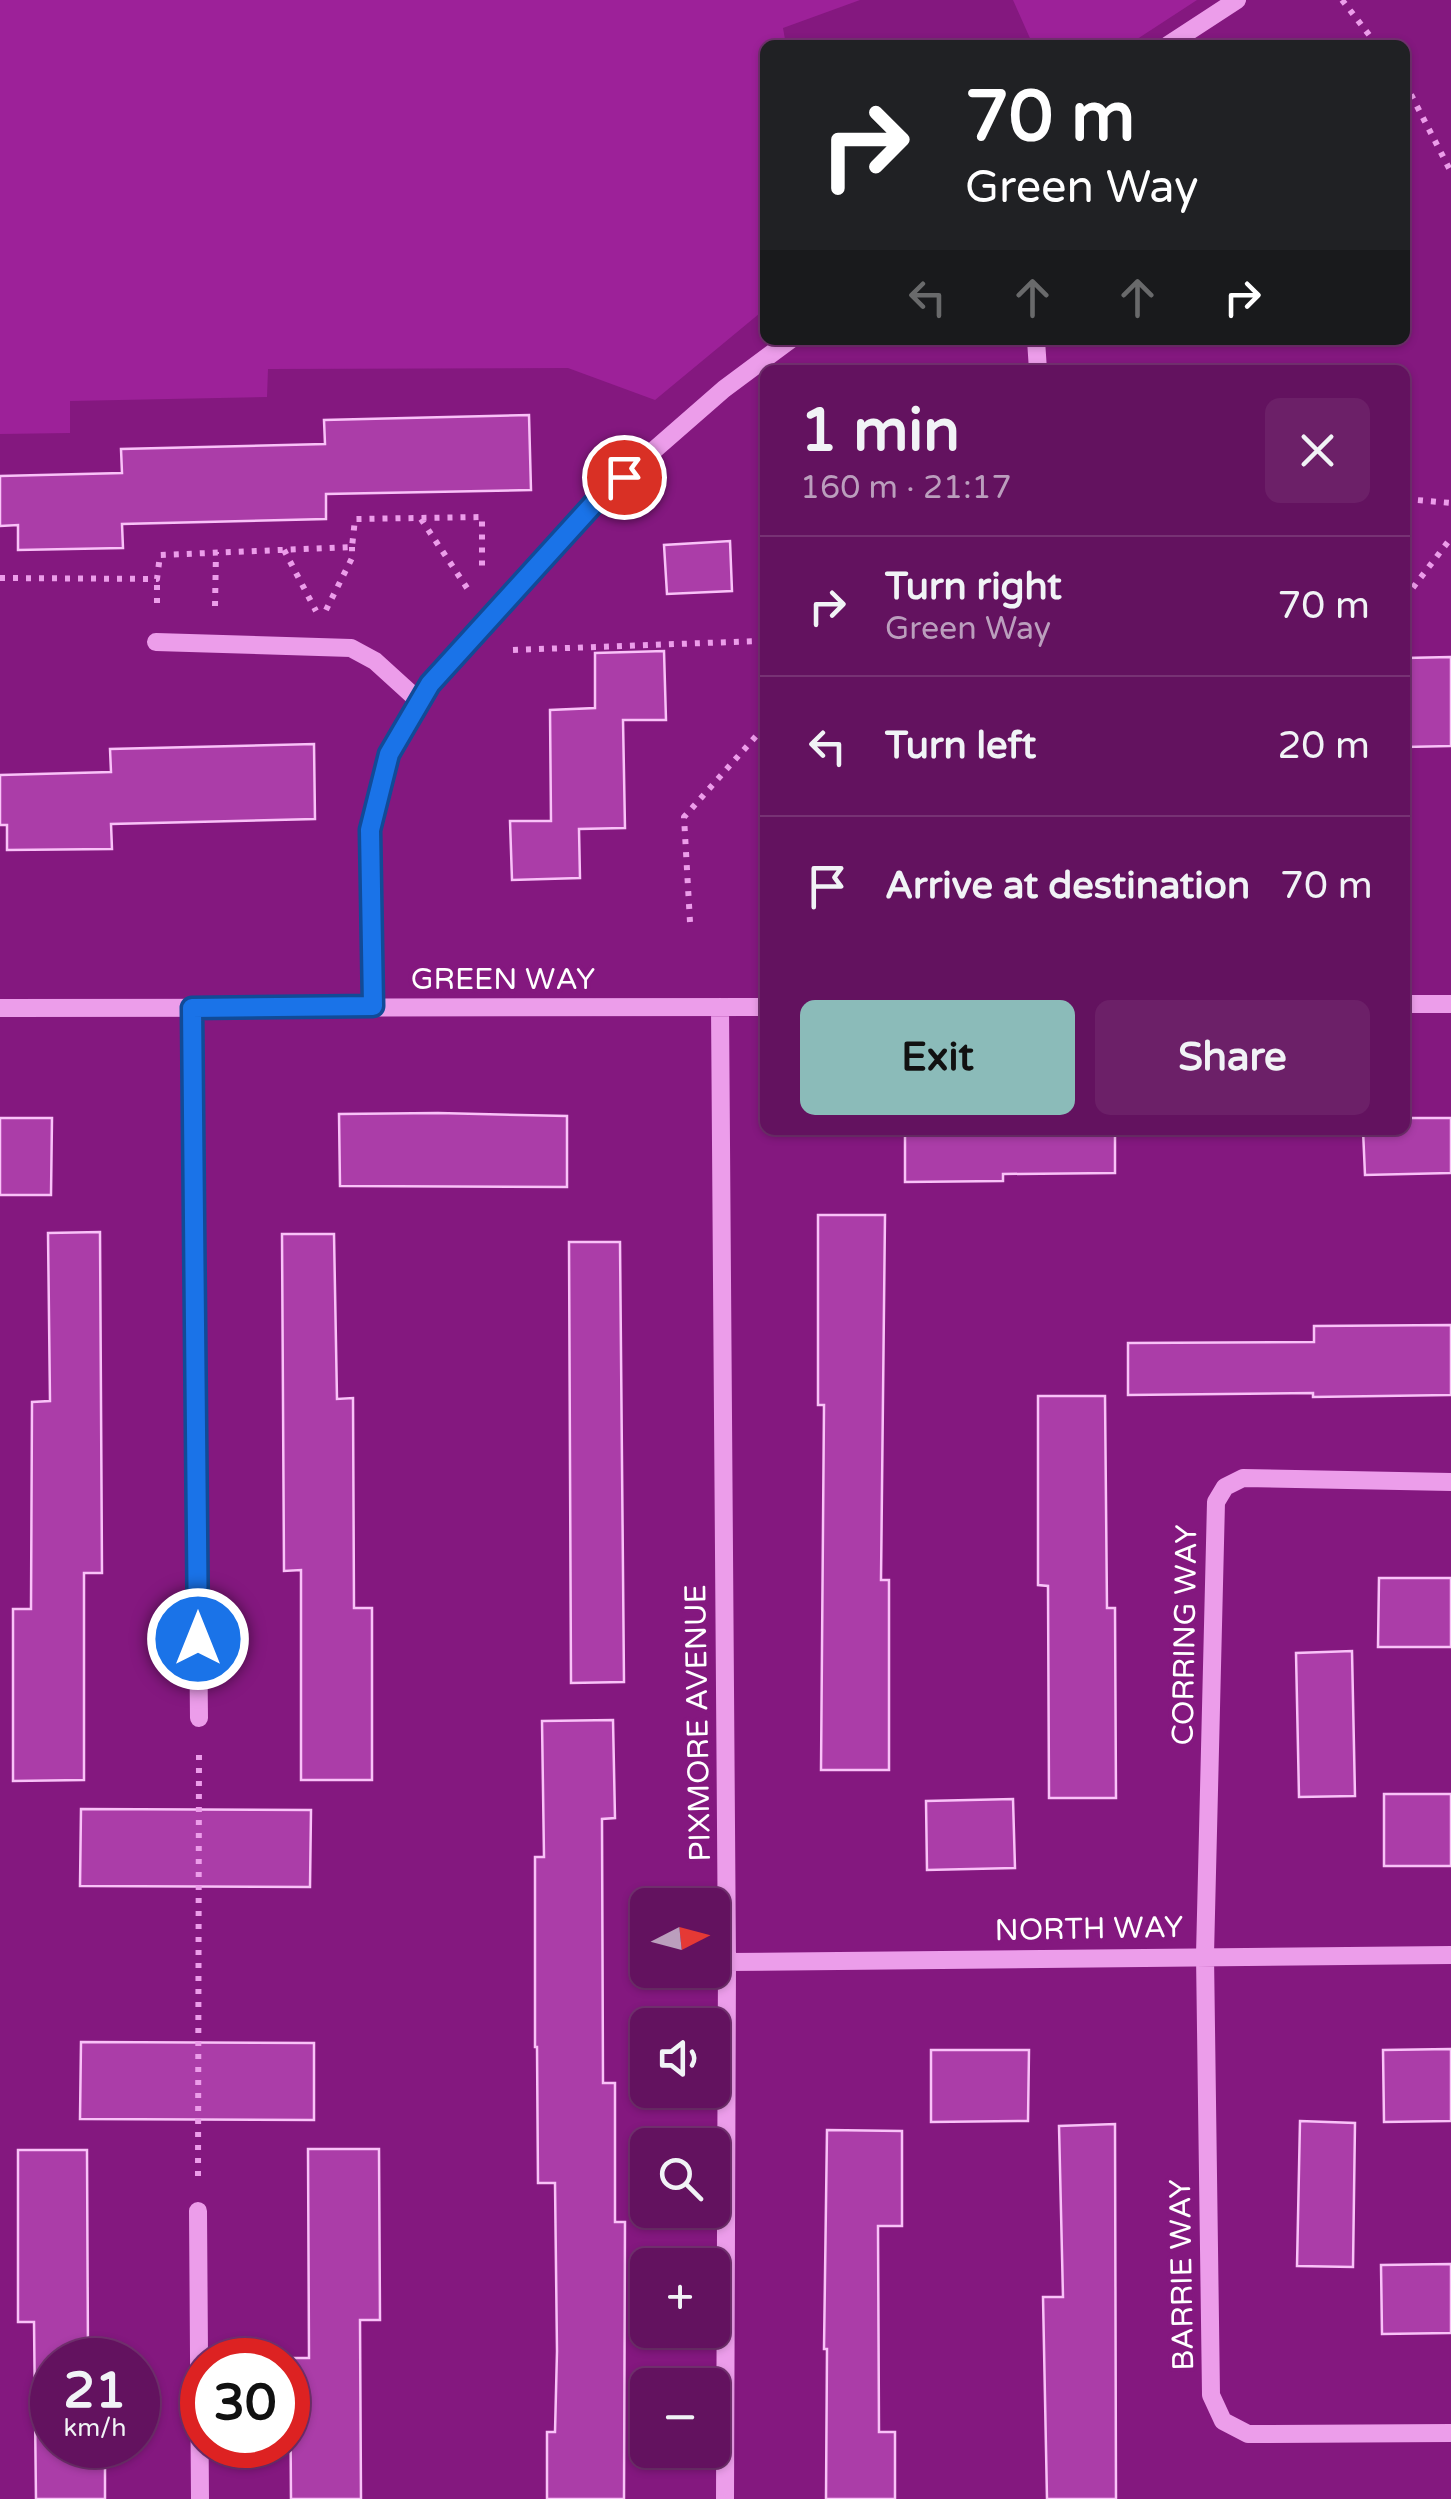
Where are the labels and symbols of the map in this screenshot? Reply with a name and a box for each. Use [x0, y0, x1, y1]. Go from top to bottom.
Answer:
pin [582, 435, 667, 520]
street label: GREEN WAY [411, 961, 595, 998]
street label: CORRING WAY [1165, 1524, 1205, 1746]
street label: PIXMORE AVENUE [677, 1584, 719, 1862]
position arrow [146, 1587, 250, 1691]
north arrow [630, 1888, 730, 1988]
street label: NORTH WAY [994, 1909, 1184, 1949]
street label: BARRIE WAY [1162, 2179, 1202, 2371]
speed limit sign: 30 [180, 2338, 310, 2468]

